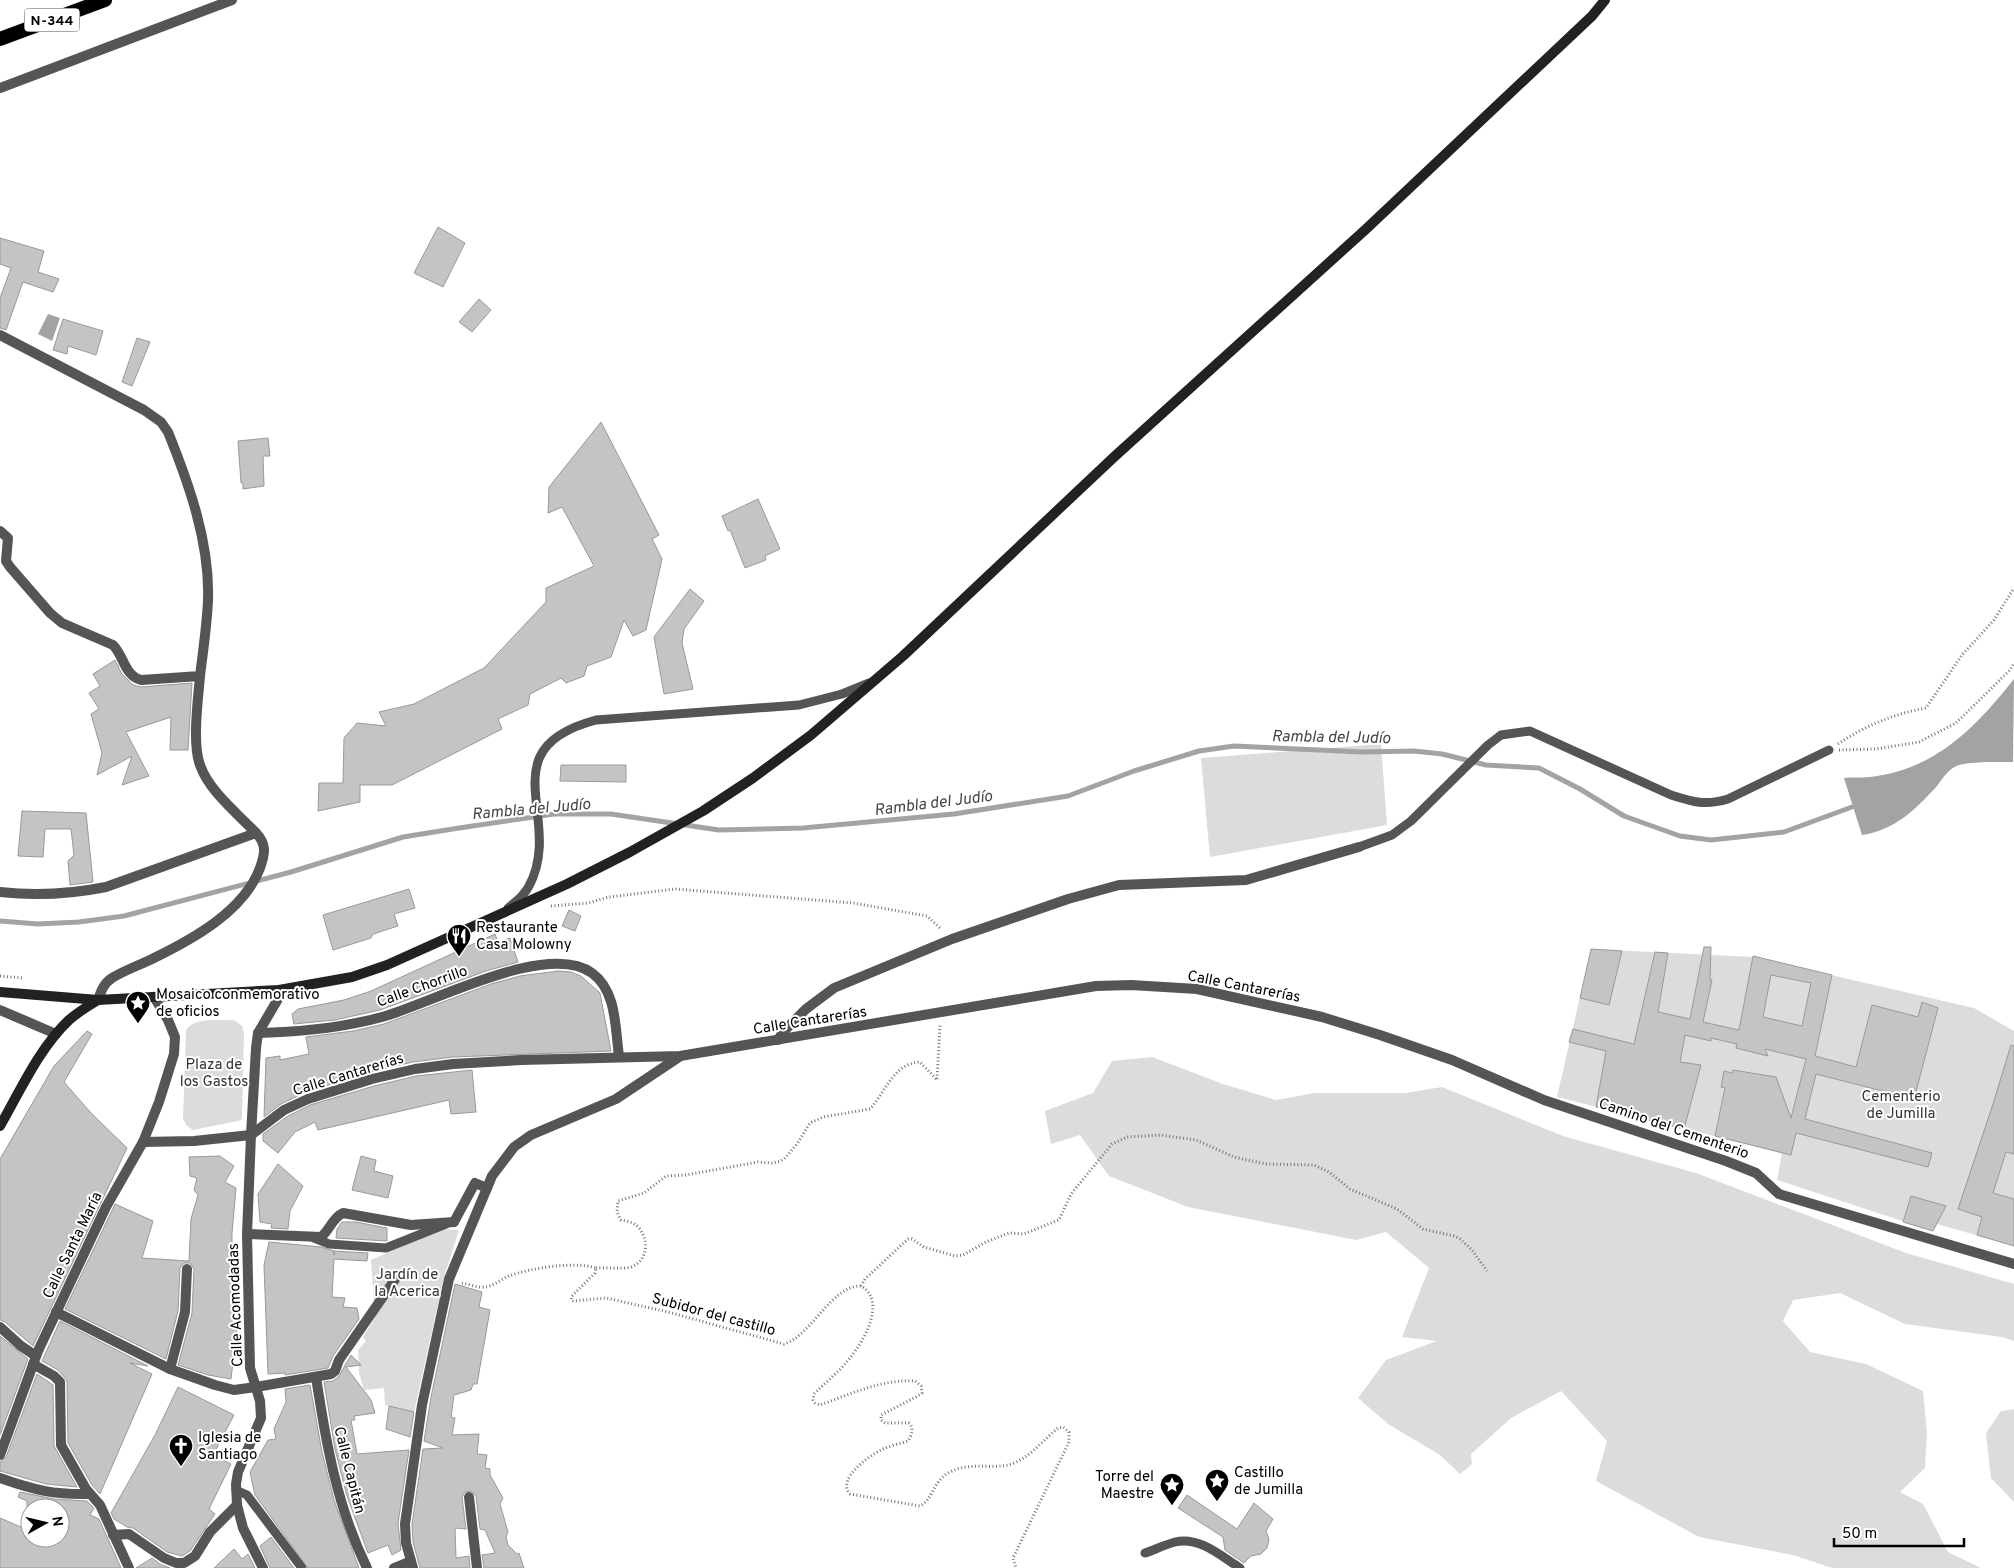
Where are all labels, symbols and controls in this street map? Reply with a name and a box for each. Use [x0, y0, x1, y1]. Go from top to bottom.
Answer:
road number: N-344 [24, 8, 80, 32]
water label: Rambla del Judío [1271, 727, 1391, 749]
water label: Rambla del Judío [873, 787, 994, 821]
water label: Rambla del Judío [471, 795, 592, 825]
place label: Restaurante Casa Molowny [476, 919, 572, 955]
restaurant icon: Restaurante Casa Molowny [446, 923, 472, 957]
street label: Calle Chorrillo [374, 962, 471, 1013]
street label: Calle Cantarerías [1185, 967, 1302, 1008]
place label: Mosaico conmemorativo de oficios [156, 986, 320, 1022]
place icon: Mosaico conmemorativo de oficios [125, 990, 151, 1024]
street label: Calle Cantarerías [752, 1003, 868, 1040]
street label: Calle Cantarerías [291, 1050, 406, 1101]
park label: Plaza de los Gastos [180, 1056, 248, 1092]
park label: Cementerio de Jumilla [1861, 1088, 1941, 1124]
street label: Camino del Cementerio [1596, 1095, 1751, 1164]
street label: Calle Santa María [39, 1189, 107, 1302]
street label: Calle Acomodadas [225, 1243, 248, 1367]
park label: Jardín de la Acerica [374, 1266, 440, 1302]
street label: Subidor del castillo [650, 1290, 778, 1341]
street label: Calle Capitán [329, 1425, 369, 1516]
place label: Iglesia de Santiago [198, 1429, 261, 1465]
church icon: Iglesia de Santiago [168, 1433, 194, 1467]
place label: Castillo de Jumilla [1234, 1464, 1303, 1500]
place label: Torre del Maestre [1095, 1468, 1154, 1504]
place icon: Castillo de Jumilla [1204, 1468, 1230, 1502]
place icon: Torre del Maestre [1159, 1472, 1185, 1506]
north arrow [20, 1498, 70, 1548]
text: N [47, 1515, 66, 1528]
scale bar [1834, 1516, 1964, 1548]
text: 50 m [1842, 1525, 1877, 1544]

